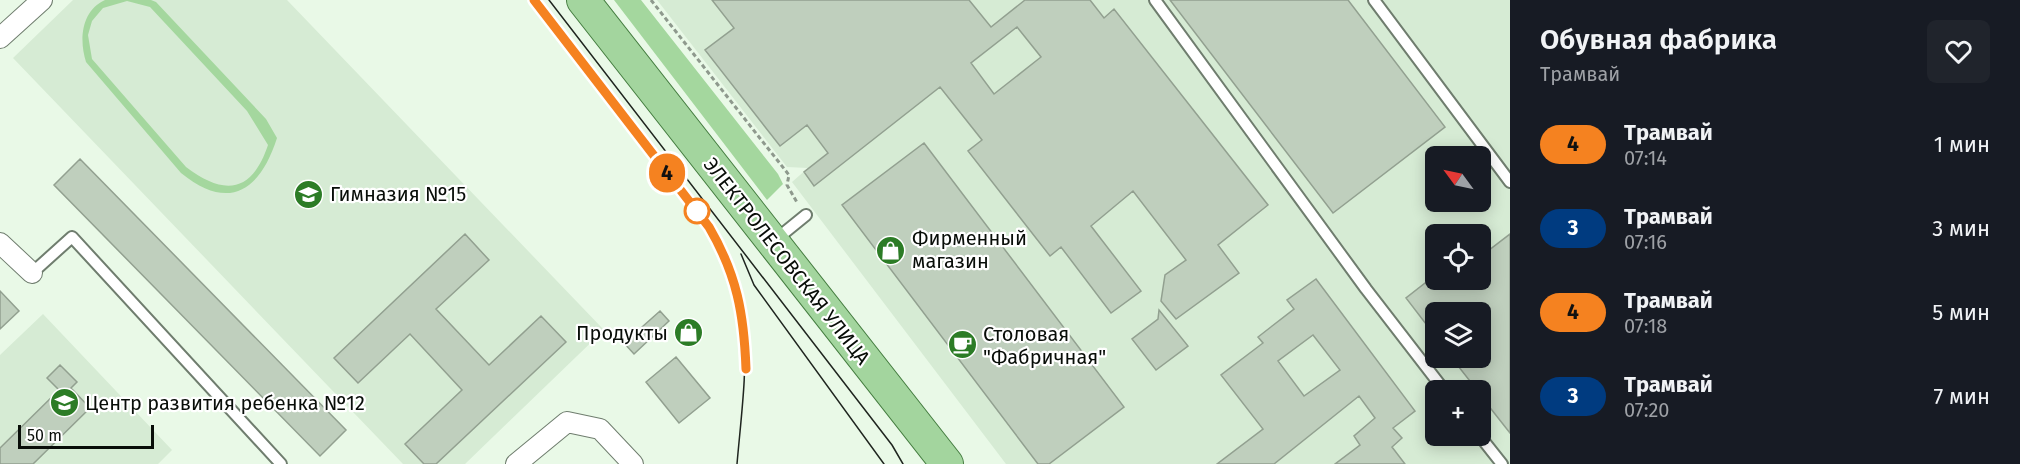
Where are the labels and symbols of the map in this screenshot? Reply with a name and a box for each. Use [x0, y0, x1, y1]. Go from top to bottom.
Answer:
north arrow [1425, 146, 1491, 212]
street label: ЭЛЕКТРОЛЕСОВСКАЯ УЛИЦА [699, 153, 875, 370]
line badge: 4 [648, 154, 686, 192]
school or university icon: Гимназия №15 [293, 178, 325, 210]
place label: Гимназия №15 [330, 182, 466, 206]
unlabelled marker [684, 198, 710, 224]
place label: Фирменный магазин [912, 226, 1027, 273]
shop icon: Фирменный магазин [875, 234, 907, 266]
shop icon: Продукты [673, 317, 705, 349]
place label: Продукты [576, 321, 668, 345]
place label: Столовая "Фабричная" [983, 322, 1106, 369]
cafe icon: Столовая "Фабричная" [946, 329, 978, 361]
school or university icon: Центр развития ребенка №12 [48, 387, 80, 419]
place label: Центр развития ребенка №12 [85, 391, 365, 415]
scale bar [18, 422, 154, 450]

